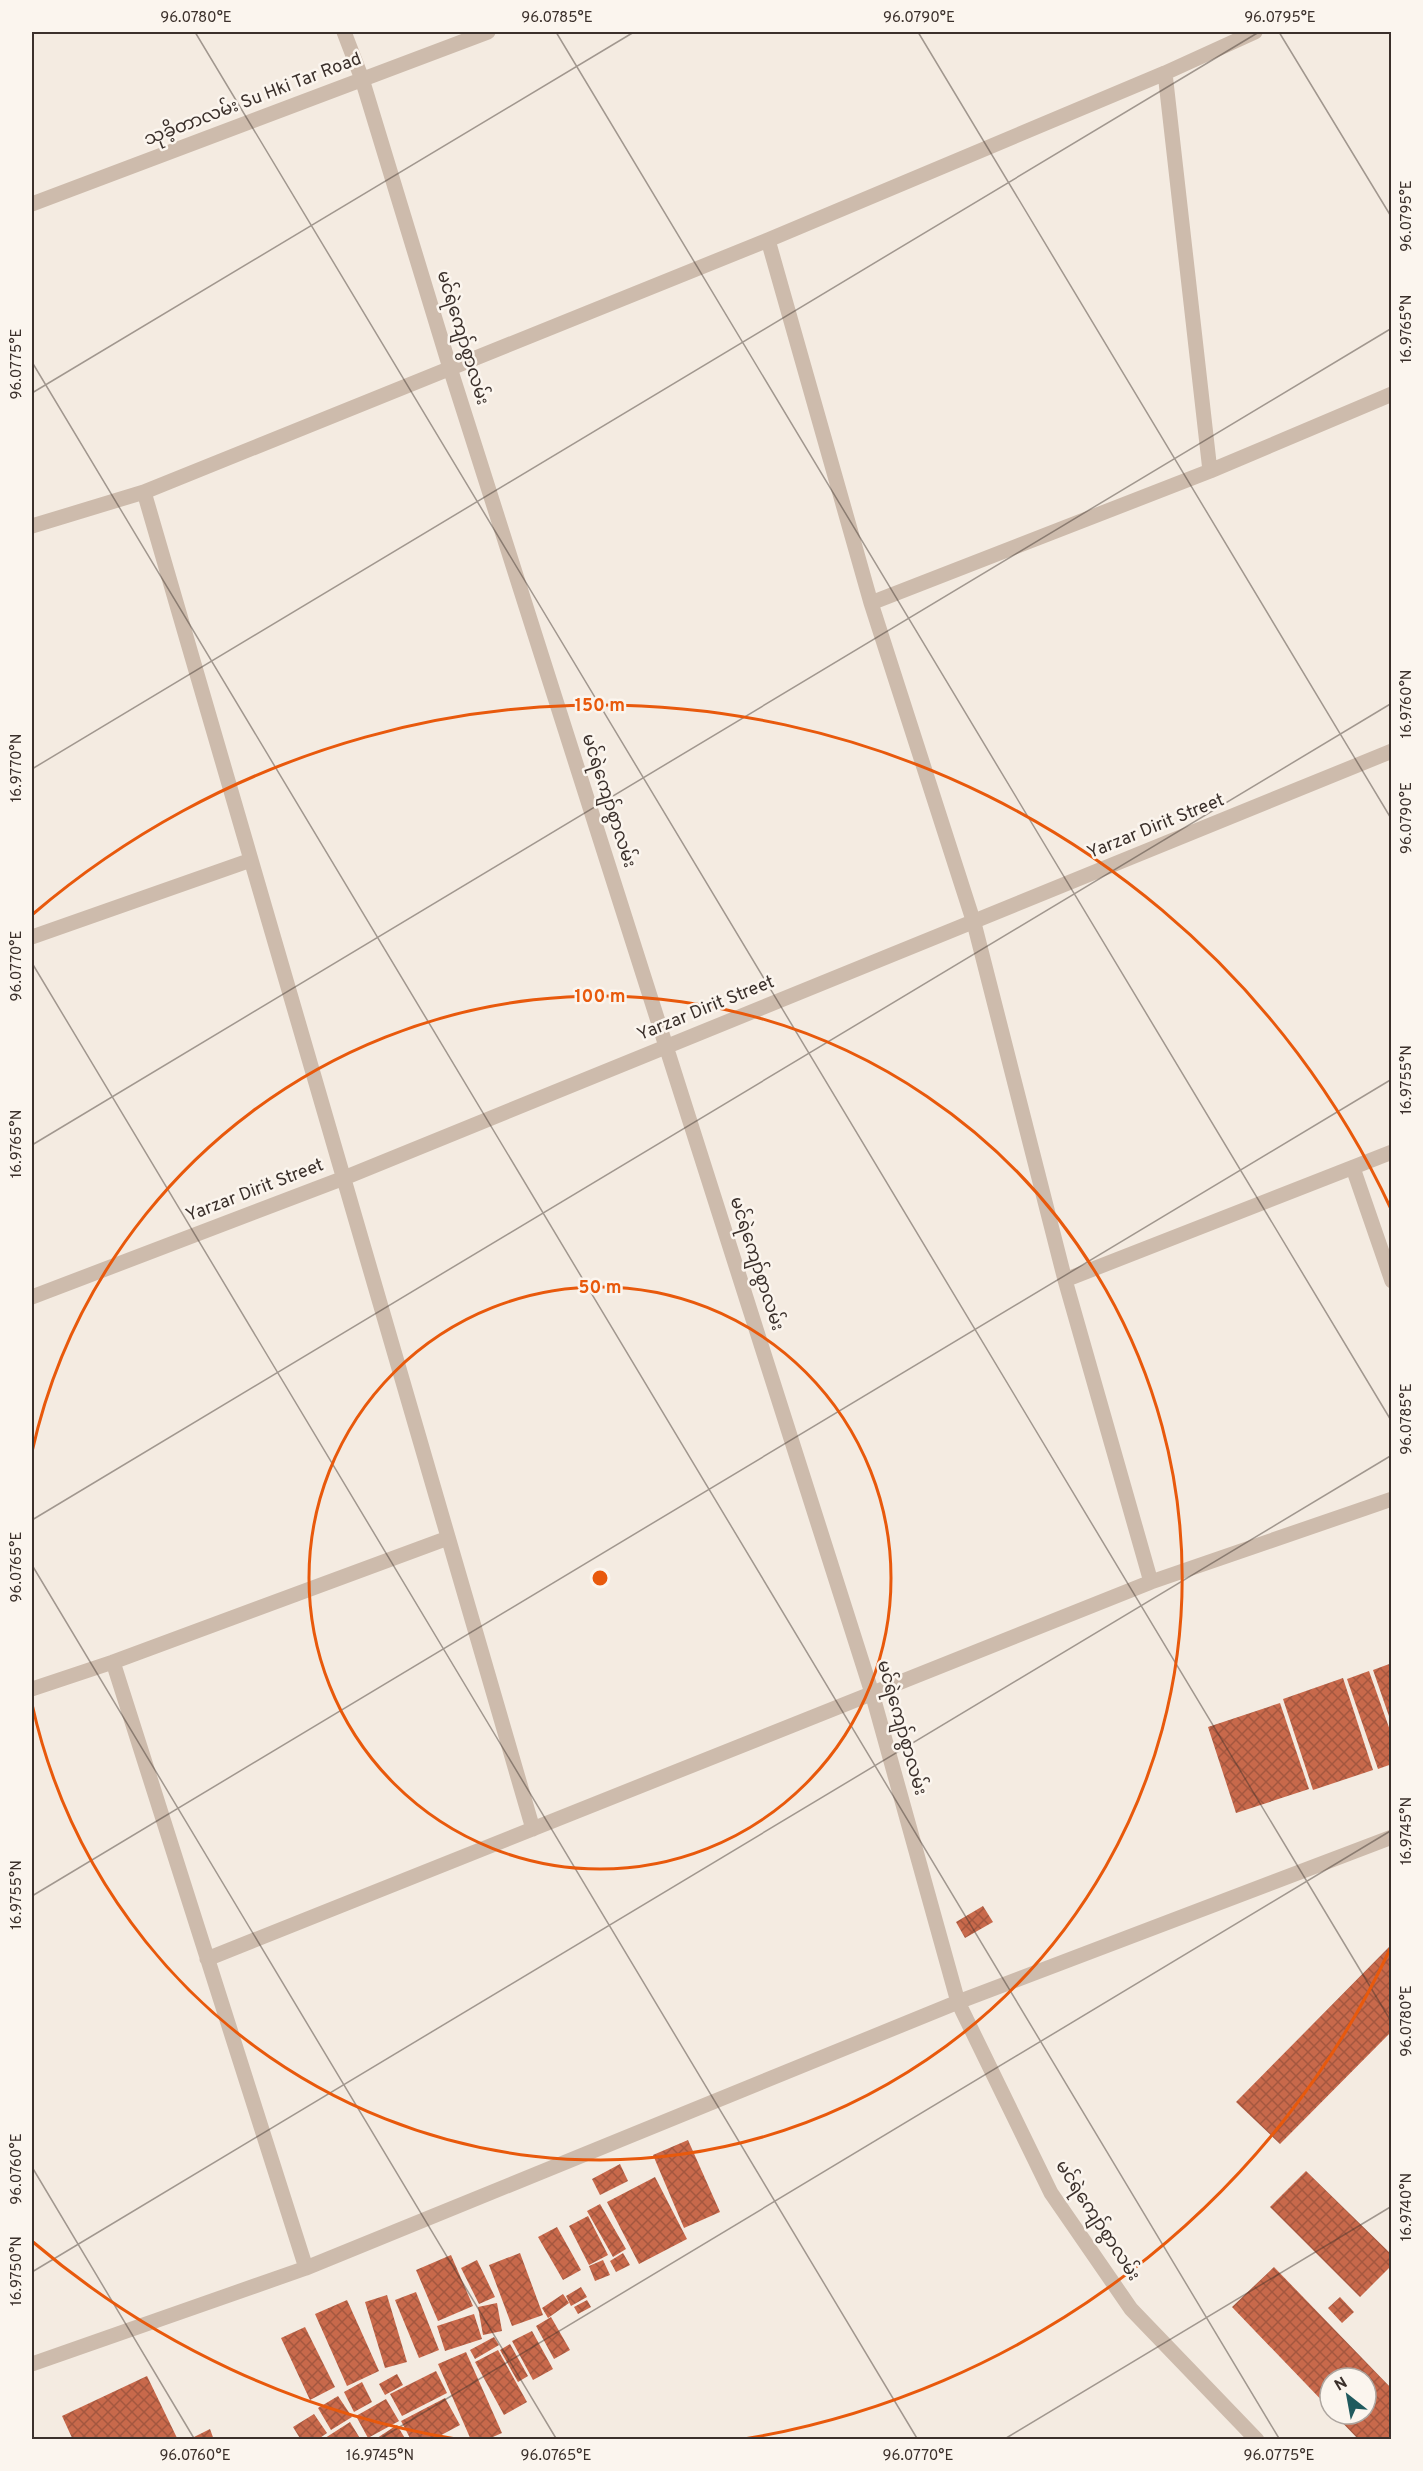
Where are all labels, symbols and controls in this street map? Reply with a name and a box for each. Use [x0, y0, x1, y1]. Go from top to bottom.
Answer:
text: 96.0780°E [160, 9, 232, 28]
text: 96.0785°E [521, 9, 593, 28]
text: 96.0790°E [883, 9, 955, 28]
text: 96.0795°E [1244, 9, 1316, 28]
street label: သုခိ့တာလမ်း Su Hki Tar Road [140, 44, 366, 154]
text: 96.0795°E [1398, 180, 1417, 252]
street label: မင်ရဲကျော်စွာလမ်း [429, 267, 496, 409]
text: 16.9765°N [1398, 295, 1417, 363]
text: 96.0775°E [8, 328, 27, 400]
text: 16.9760°N [1398, 670, 1417, 738]
text: 150 m [575, 695, 625, 718]
street label: မင်ရဲကျော်စွာလမ်း [574, 730, 643, 871]
text: 16.9770°N [8, 734, 27, 802]
text: 96.0790°E [1398, 782, 1417, 854]
street label: Yarzar Dirit Street [1084, 789, 1228, 865]
text: 96.0770°E [8, 931, 27, 1001]
street label: Yarzar Dirit Street [634, 971, 778, 1047]
text: 100 m [574, 986, 626, 1009]
text: 16.9755°N [1398, 1045, 1417, 1115]
text: 16.9765°N [8, 1110, 27, 1178]
street label: Yarzar Dirit Street [183, 1154, 327, 1228]
street label: မင်ရဲကျော်စွာလမ်း [722, 1193, 791, 1334]
text: 50 m [578, 1277, 622, 1300]
text: 96.0785°E [1398, 1383, 1417, 1455]
text: 96.0765°E [8, 1532, 27, 1602]
centre of rings [590, 1568, 610, 1588]
street label: မင်ရဲကျော်စွာလမ်း [869, 1657, 934, 1799]
text: 16.9745°N [1398, 1797, 1417, 1865]
text: 16.9755°N [8, 1860, 27, 1930]
text: 96.0780°E [1398, 1985, 1417, 2057]
text: 96.0760°E [8, 2133, 27, 2205]
street label: မင်ရဲကျော်စွာလမ်း [1048, 2155, 1147, 2287]
text: 16.9740°N [1398, 2173, 1417, 2241]
text: 16.9750°N [8, 2236, 27, 2306]
north arrow [1318, 2366, 1378, 2426]
text: N [1331, 2373, 1351, 2396]
text: 96.0760°E [159, 2447, 231, 2466]
text: 16.9745°N [346, 2447, 414, 2466]
text: 96.0765°E [521, 2447, 591, 2466]
text: 96.0770°E [883, 2447, 953, 2466]
text: 96.0775°E [1243, 2447, 1315, 2466]

